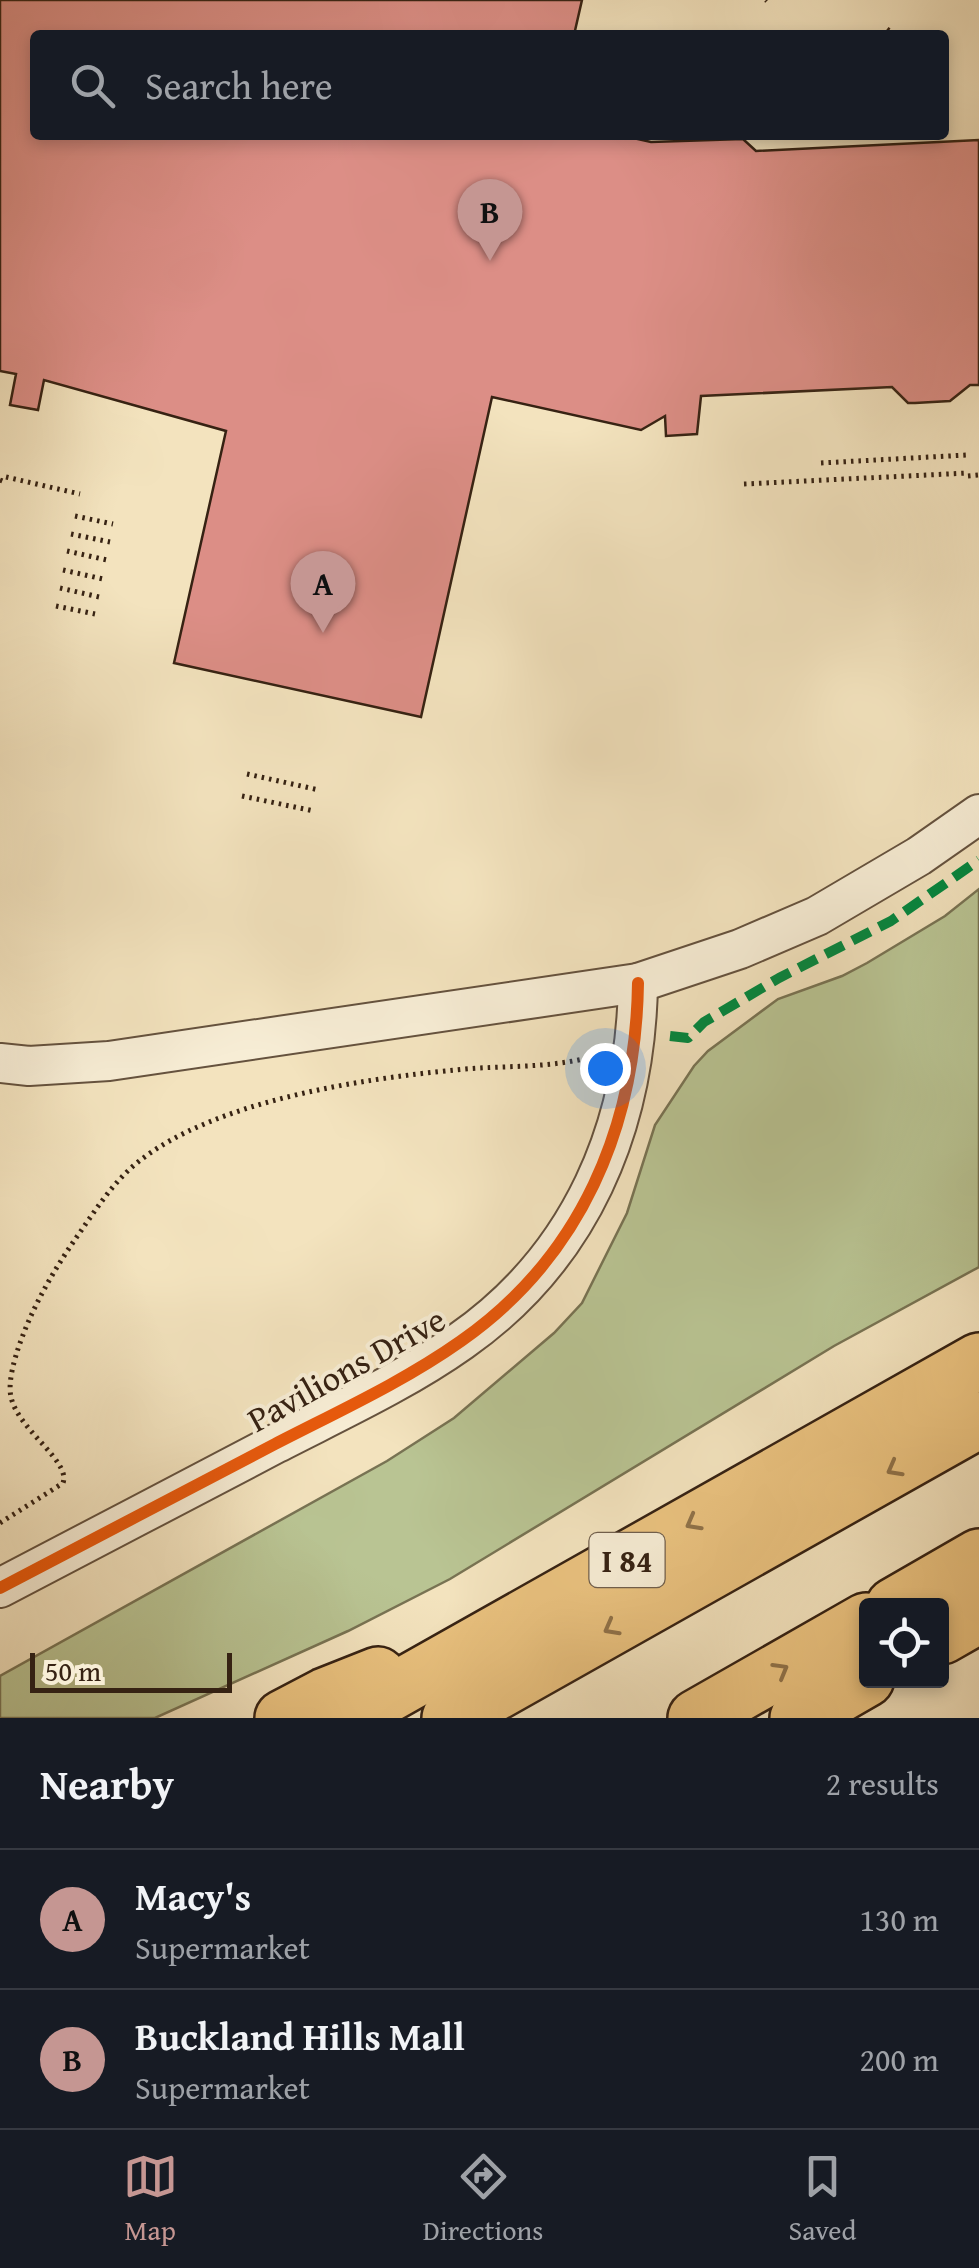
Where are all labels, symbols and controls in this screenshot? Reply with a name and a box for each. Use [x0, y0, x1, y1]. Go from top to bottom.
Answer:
search box [30, 30, 949, 140]
text: Search here [145, 57, 333, 113]
icon: search [65, 58, 120, 113]
pin: B [458, 178, 522, 261]
pin: A [290, 550, 356, 633]
your location [580, 1043, 631, 1094]
street label: Pavilions Drive [238, 1294, 454, 1444]
one-way arrow [887, 1456, 905, 1476]
one-way arrow [686, 1511, 704, 1531]
road number: I 84 [590, 1533, 664, 1587]
map controls [859, 1598, 949, 1688]
button: locate [859, 1598, 949, 1688]
one-way arrow [604, 1615, 622, 1635]
scale bar [30, 1648, 232, 1692]
text: 50 m [45, 1650, 101, 1691]
one-way arrow [770, 1662, 788, 1682]
text: Nearby [40, 1753, 174, 1814]
text: 2 results [826, 1760, 939, 1807]
text: Macy's [135, 1868, 251, 1924]
text: A [62, 1896, 83, 1943]
text: 130 m [860, 1896, 939, 1943]
text: Supermarket [135, 1924, 310, 1971]
text: Buckland Hills Mall [135, 2008, 465, 2064]
text: B [63, 2036, 82, 2083]
text: 200 m [860, 2036, 939, 2083]
text: Supermarket [135, 2064, 310, 2111]
tab: Map [123, 2149, 178, 2250]
tab: Directions [423, 2149, 543, 2250]
tab: Saved [789, 2149, 856, 2250]

